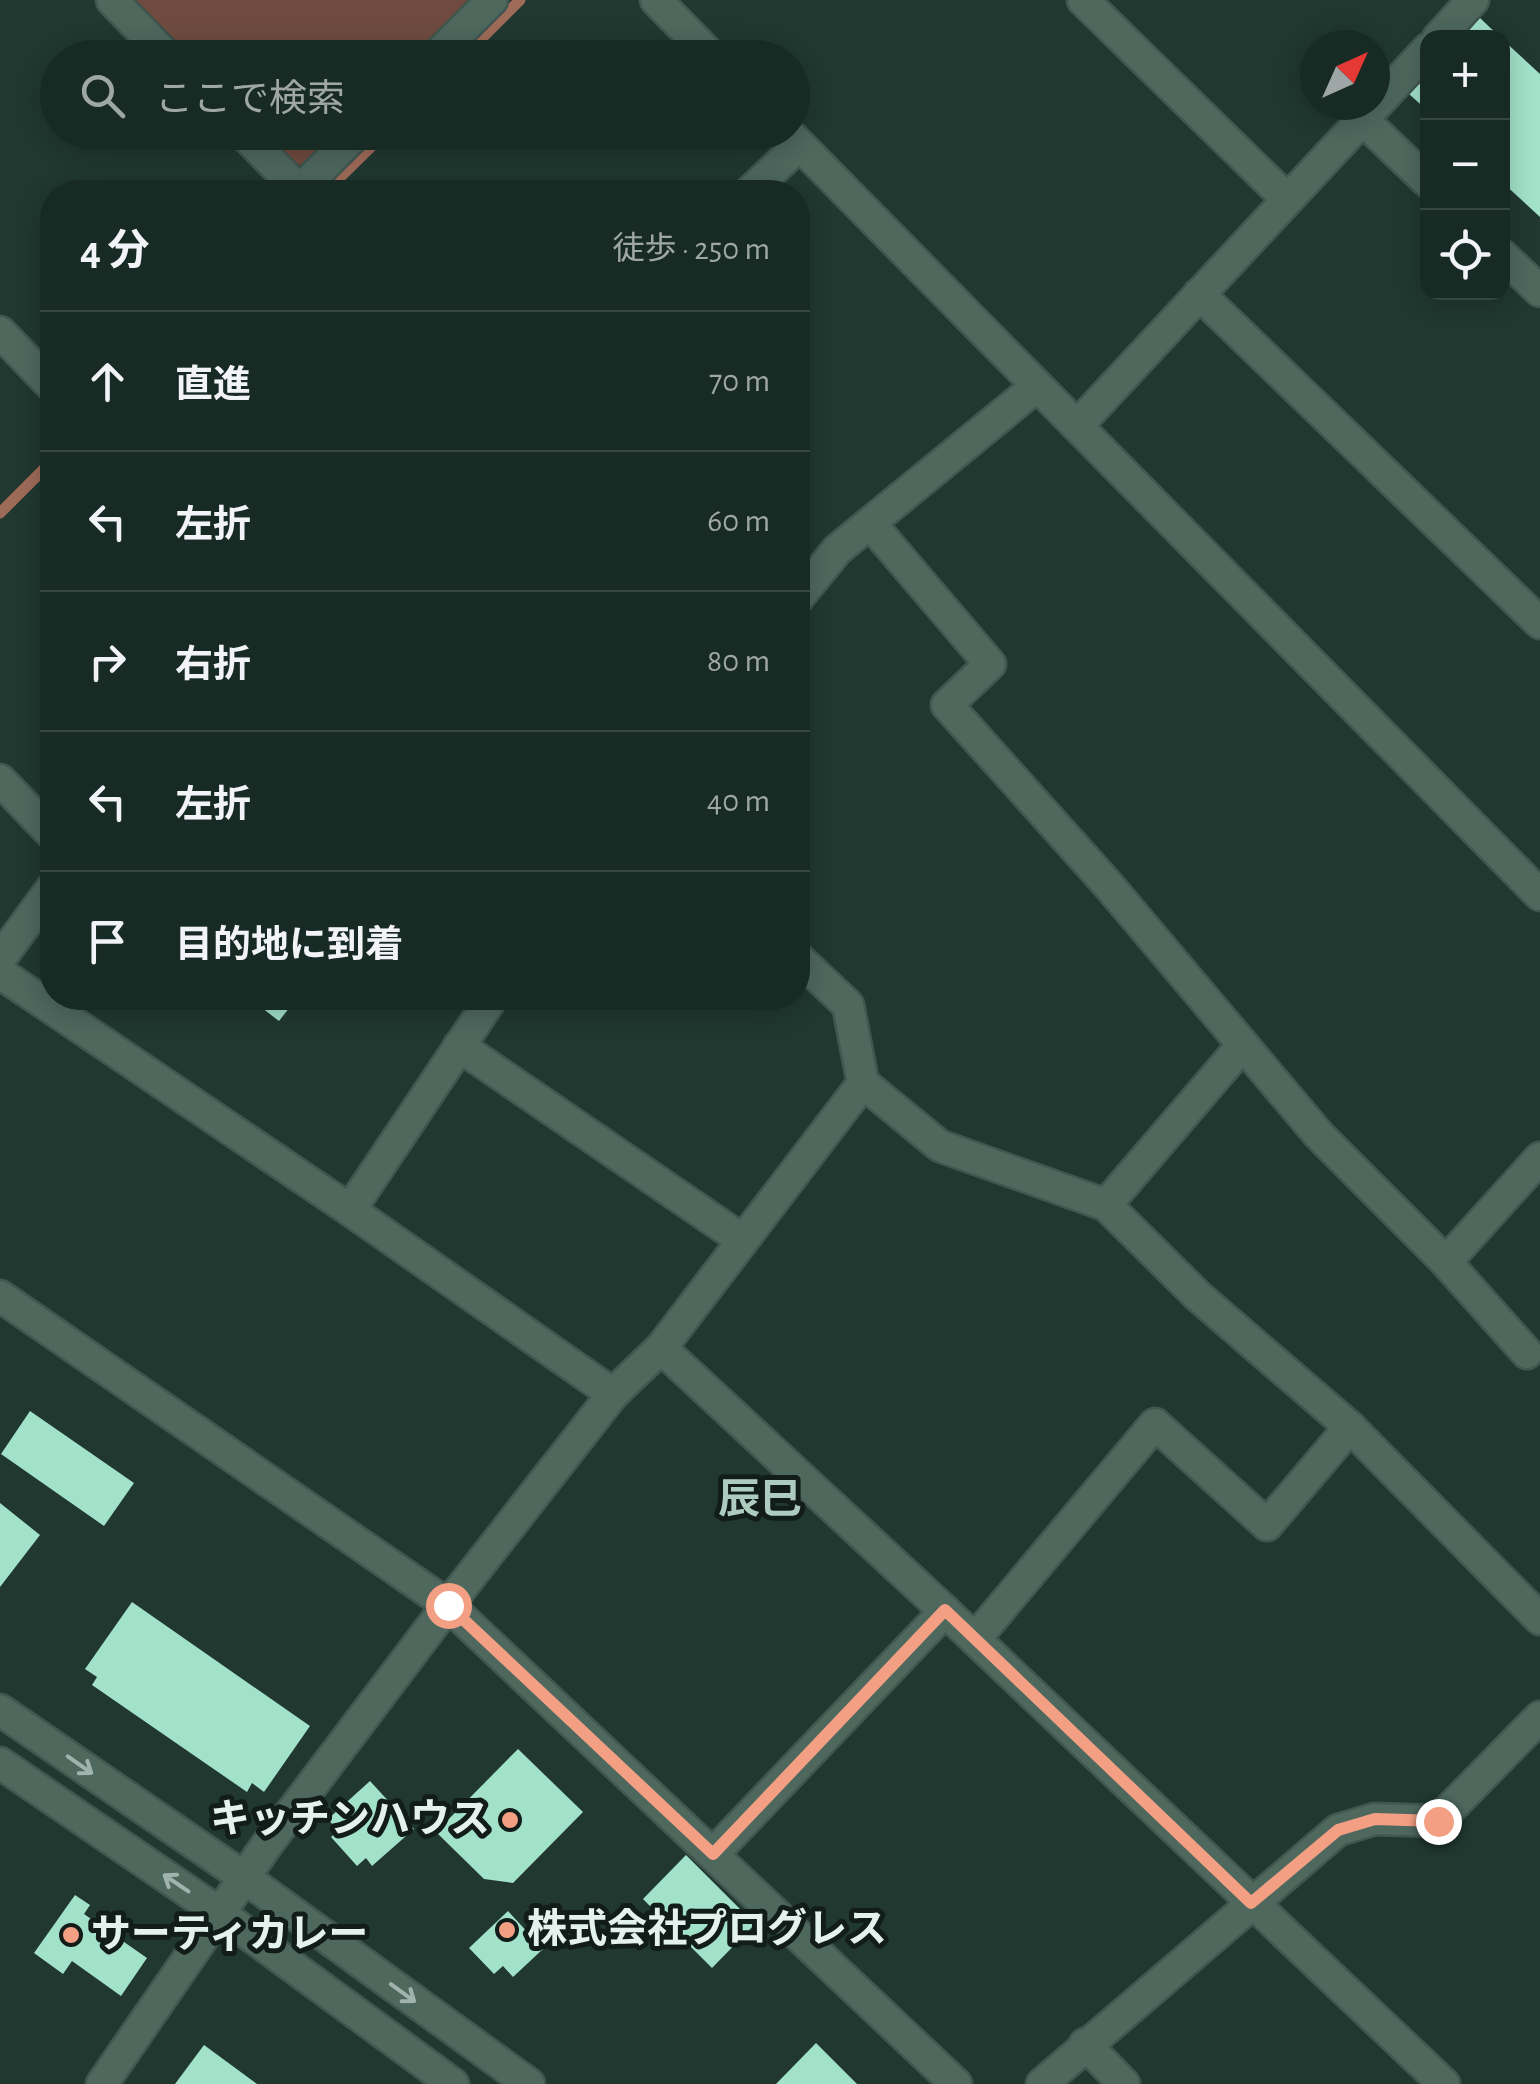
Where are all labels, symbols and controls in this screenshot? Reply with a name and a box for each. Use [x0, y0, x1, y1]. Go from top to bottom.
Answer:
north arrow [1300, 30, 1390, 120]
map controls [1420, 30, 1510, 300]
button: + [1420, 30, 1510, 120]
search box [40, 40, 810, 150]
icon: search [75, 68, 130, 123]
text: ここで検索 [155, 81, 345, 119]
button: − [1420, 120, 1510, 210]
button: locate [1420, 210, 1510, 300]
text: 4 分 [80, 230, 149, 272]
text: 徒歩 · 250 m [612, 233, 770, 265]
icon: ahead [80, 354, 135, 409]
text: 70 m [709, 365, 770, 397]
text: 直進 [175, 367, 251, 405]
icon: left [80, 494, 135, 549]
text: 60 m [707, 505, 770, 537]
text: 左折 [175, 507, 251, 545]
icon: right [80, 634, 135, 689]
text: 80 m [707, 645, 770, 677]
text: 右折 [175, 647, 251, 685]
icon: left [80, 774, 135, 829]
text: 40 m [707, 785, 770, 817]
text: 左折 [175, 787, 251, 825]
icon: arrive [80, 914, 135, 969]
text: 目的地に到着 [175, 927, 403, 965]
district label: 辰巳 [718, 1479, 802, 1521]
route start [426, 1583, 472, 1629]
one-way arrow [66, 1754, 94, 1775]
place label: キッチンハウス [210, 1799, 490, 1840]
route end [1416, 1799, 1462, 1845]
marker: キッチンハウス [499, 1809, 521, 1831]
one-way arrow [163, 1873, 190, 1894]
place label: 株式会社プログレス [527, 1907, 887, 1950]
place label: サーティカレー [91, 1914, 369, 1955]
marker: 株式会社プログレス [496, 1919, 518, 1941]
marker: サーティカレー [60, 1924, 82, 1946]
one-way arrow [389, 1982, 416, 2003]

